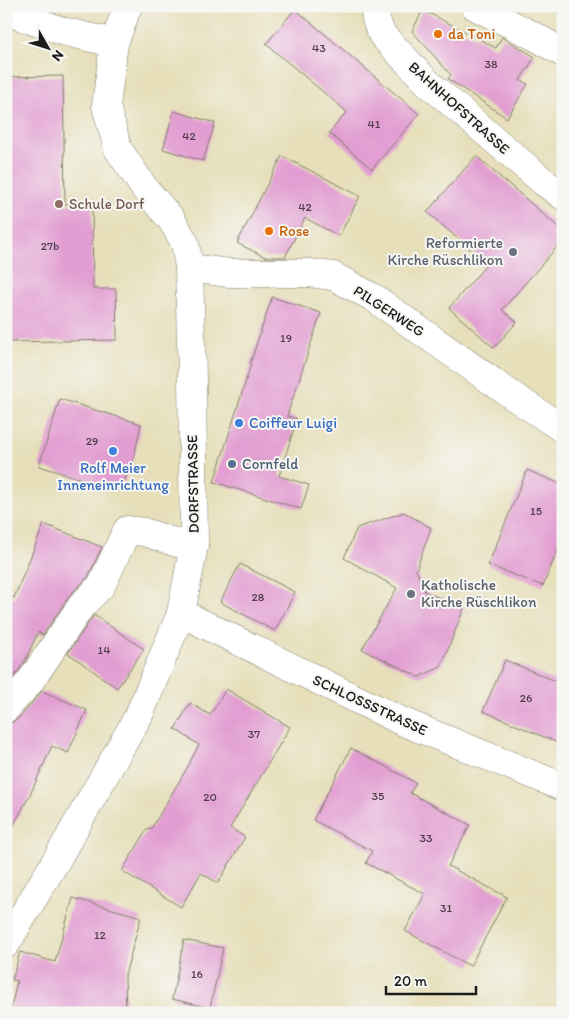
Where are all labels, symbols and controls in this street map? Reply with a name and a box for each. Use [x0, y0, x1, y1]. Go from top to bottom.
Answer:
north arrow [22, 22, 72, 72]
place label: da Toni [448, 25, 495, 43]
marker: da Toni [432, 28, 444, 40]
house number: 43 [312, 41, 326, 55]
text: N [48, 47, 67, 65]
house number: 38 [484, 57, 498, 71]
street label: BAHNHOFSTRASSE [405, 58, 513, 158]
house number: 41 [368, 117, 381, 131]
house number: 42 [182, 129, 196, 143]
place label: Schule Dorf [69, 195, 145, 213]
marker: Schule Dorf [53, 198, 65, 210]
house number: 42 [298, 200, 312, 214]
place label: Rose [279, 222, 309, 240]
marker: Rose [263, 225, 275, 237]
place label: Reformierte Kirche Rüschlikon [388, 234, 503, 269]
house number: 27b [41, 239, 59, 253]
marker: Reformierte Kirche Rüschlikon [507, 246, 519, 258]
street label: PILGERWEG [350, 281, 428, 341]
house number: 19 [280, 331, 292, 345]
place label: Coiffeur Luigi [249, 414, 337, 432]
marker: Coiffeur Luigi [233, 417, 245, 429]
house number: 29 [86, 434, 98, 448]
street label: DORFSTRASSE [183, 435, 203, 533]
marker: Rolf Meier Inneneinrichtung [107, 445, 119, 457]
place label: Cornfeld [242, 455, 298, 473]
marker: Cornfeld [226, 458, 238, 470]
place label: Rolf Meier Inneneinrichtung [57, 459, 169, 494]
house number: 15 [530, 504, 542, 518]
place label: Katholische Kirche Rüschlikon [421, 576, 537, 611]
marker: Katholische Kirche Rüschlikon [405, 588, 417, 600]
house number: 28 [252, 590, 265, 604]
house number: 14 [98, 643, 110, 657]
street label: SCHLOSSSTRASSE [310, 671, 430, 739]
house number: 26 [520, 691, 532, 705]
house number: 37 [248, 727, 260, 741]
house number: 35 [372, 789, 384, 803]
house number: 20 [203, 790, 217, 804]
house number: 33 [419, 831, 433, 845]
house number: 31 [440, 901, 452, 915]
house number: 12 [94, 928, 107, 942]
scale bar [386, 964, 476, 996]
house number: 16 [191, 967, 203, 981]
text: 20 m [394, 972, 428, 990]

